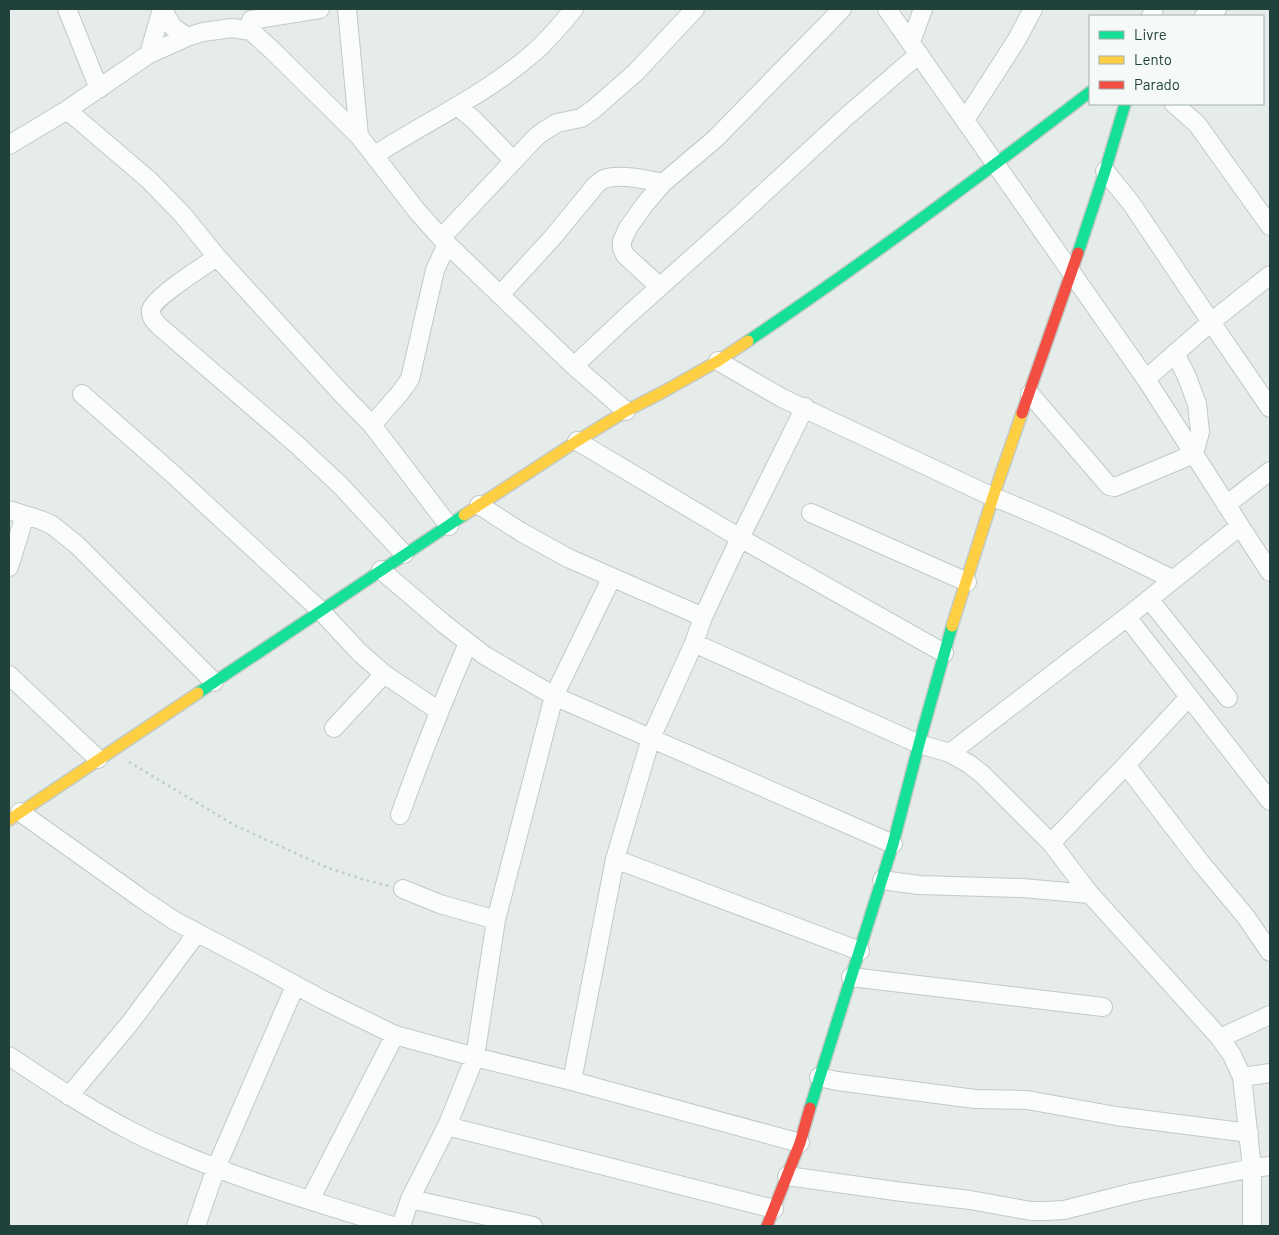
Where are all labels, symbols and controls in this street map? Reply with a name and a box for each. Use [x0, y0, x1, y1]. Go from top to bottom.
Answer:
legend [1089, 15, 1264, 105]
text: Livre [1134, 25, 1167, 43]
text: Lento [1134, 50, 1172, 68]
text: Parado [1134, 75, 1180, 93]

